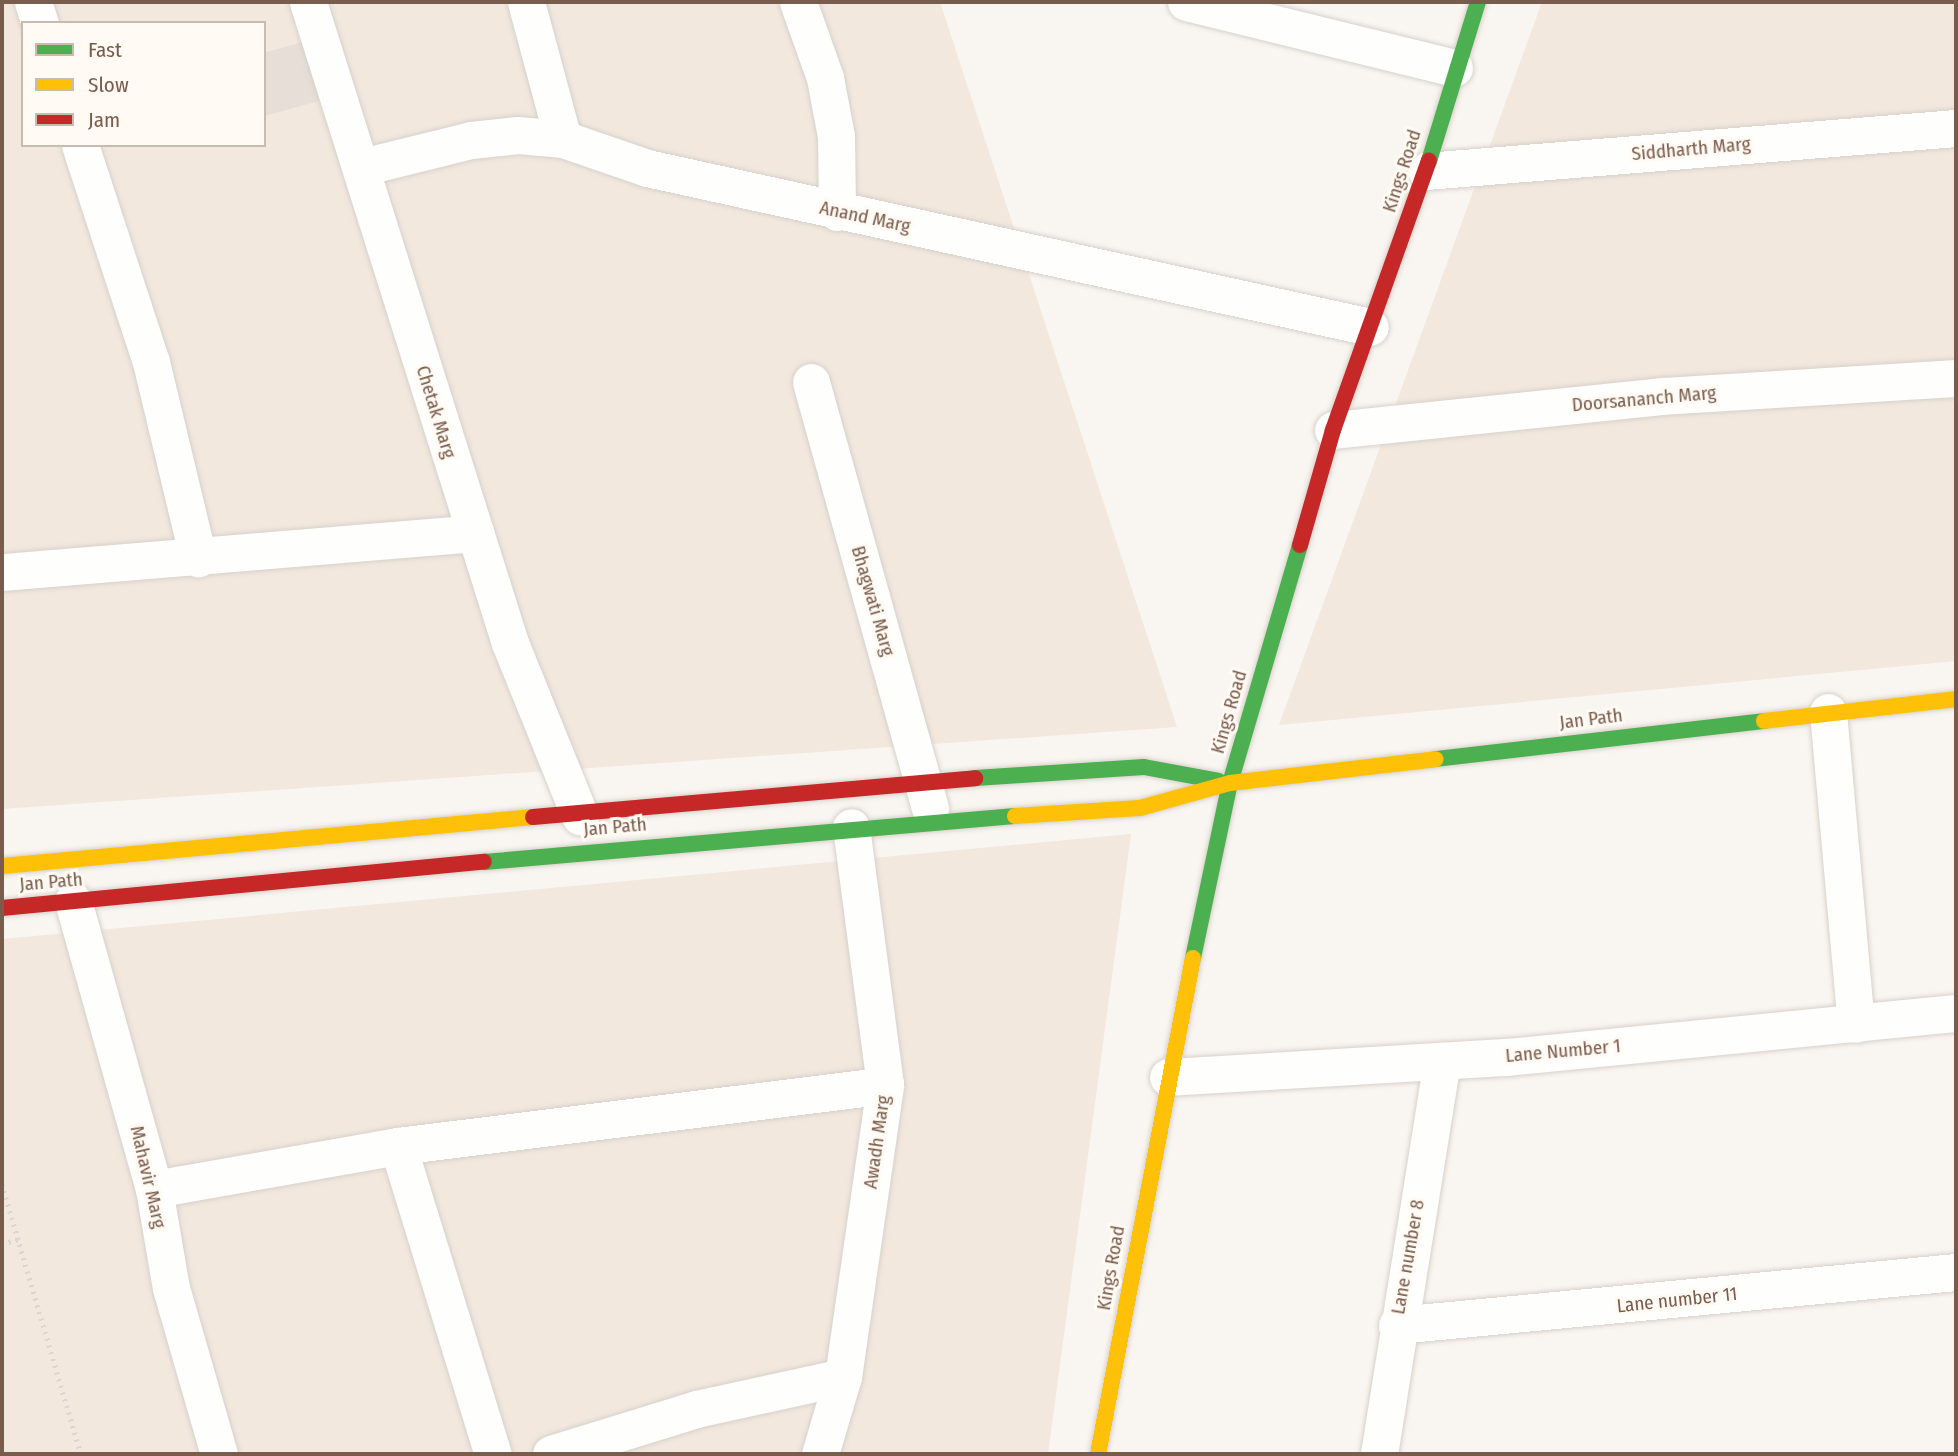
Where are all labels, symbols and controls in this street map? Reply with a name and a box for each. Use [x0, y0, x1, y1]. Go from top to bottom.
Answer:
legend [21, 21, 266, 147]
text: Fast [88, 37, 122, 63]
text: Slow [88, 72, 129, 98]
text: Jam [88, 107, 120, 133]
street label: Kings Road [1378, 127, 1426, 215]
street label: Siddharth Marg [1631, 132, 1751, 166]
street label: Anand Marg [818, 196, 912, 238]
street label: Chetak Marg [411, 363, 461, 461]
street label: Doorsananch Marg [1571, 381, 1717, 417]
street label: Bhagwati Marg [846, 543, 900, 659]
street label: Kings Road [1206, 668, 1252, 756]
street label: Jan Path [1558, 704, 1624, 734]
street label: Jan Path [582, 813, 648, 841]
street label: Jan Path [18, 868, 84, 896]
street label: Lane Number 1 [1504, 1035, 1622, 1067]
street label: Awadh Marg [859, 1094, 895, 1190]
street label: Mahavir Marg [125, 1124, 171, 1230]
street label: Lane number 8 [1387, 1198, 1429, 1316]
street label: Kings Road [1092, 1224, 1130, 1312]
street label: Lane number 11 [1616, 1282, 1738, 1318]

